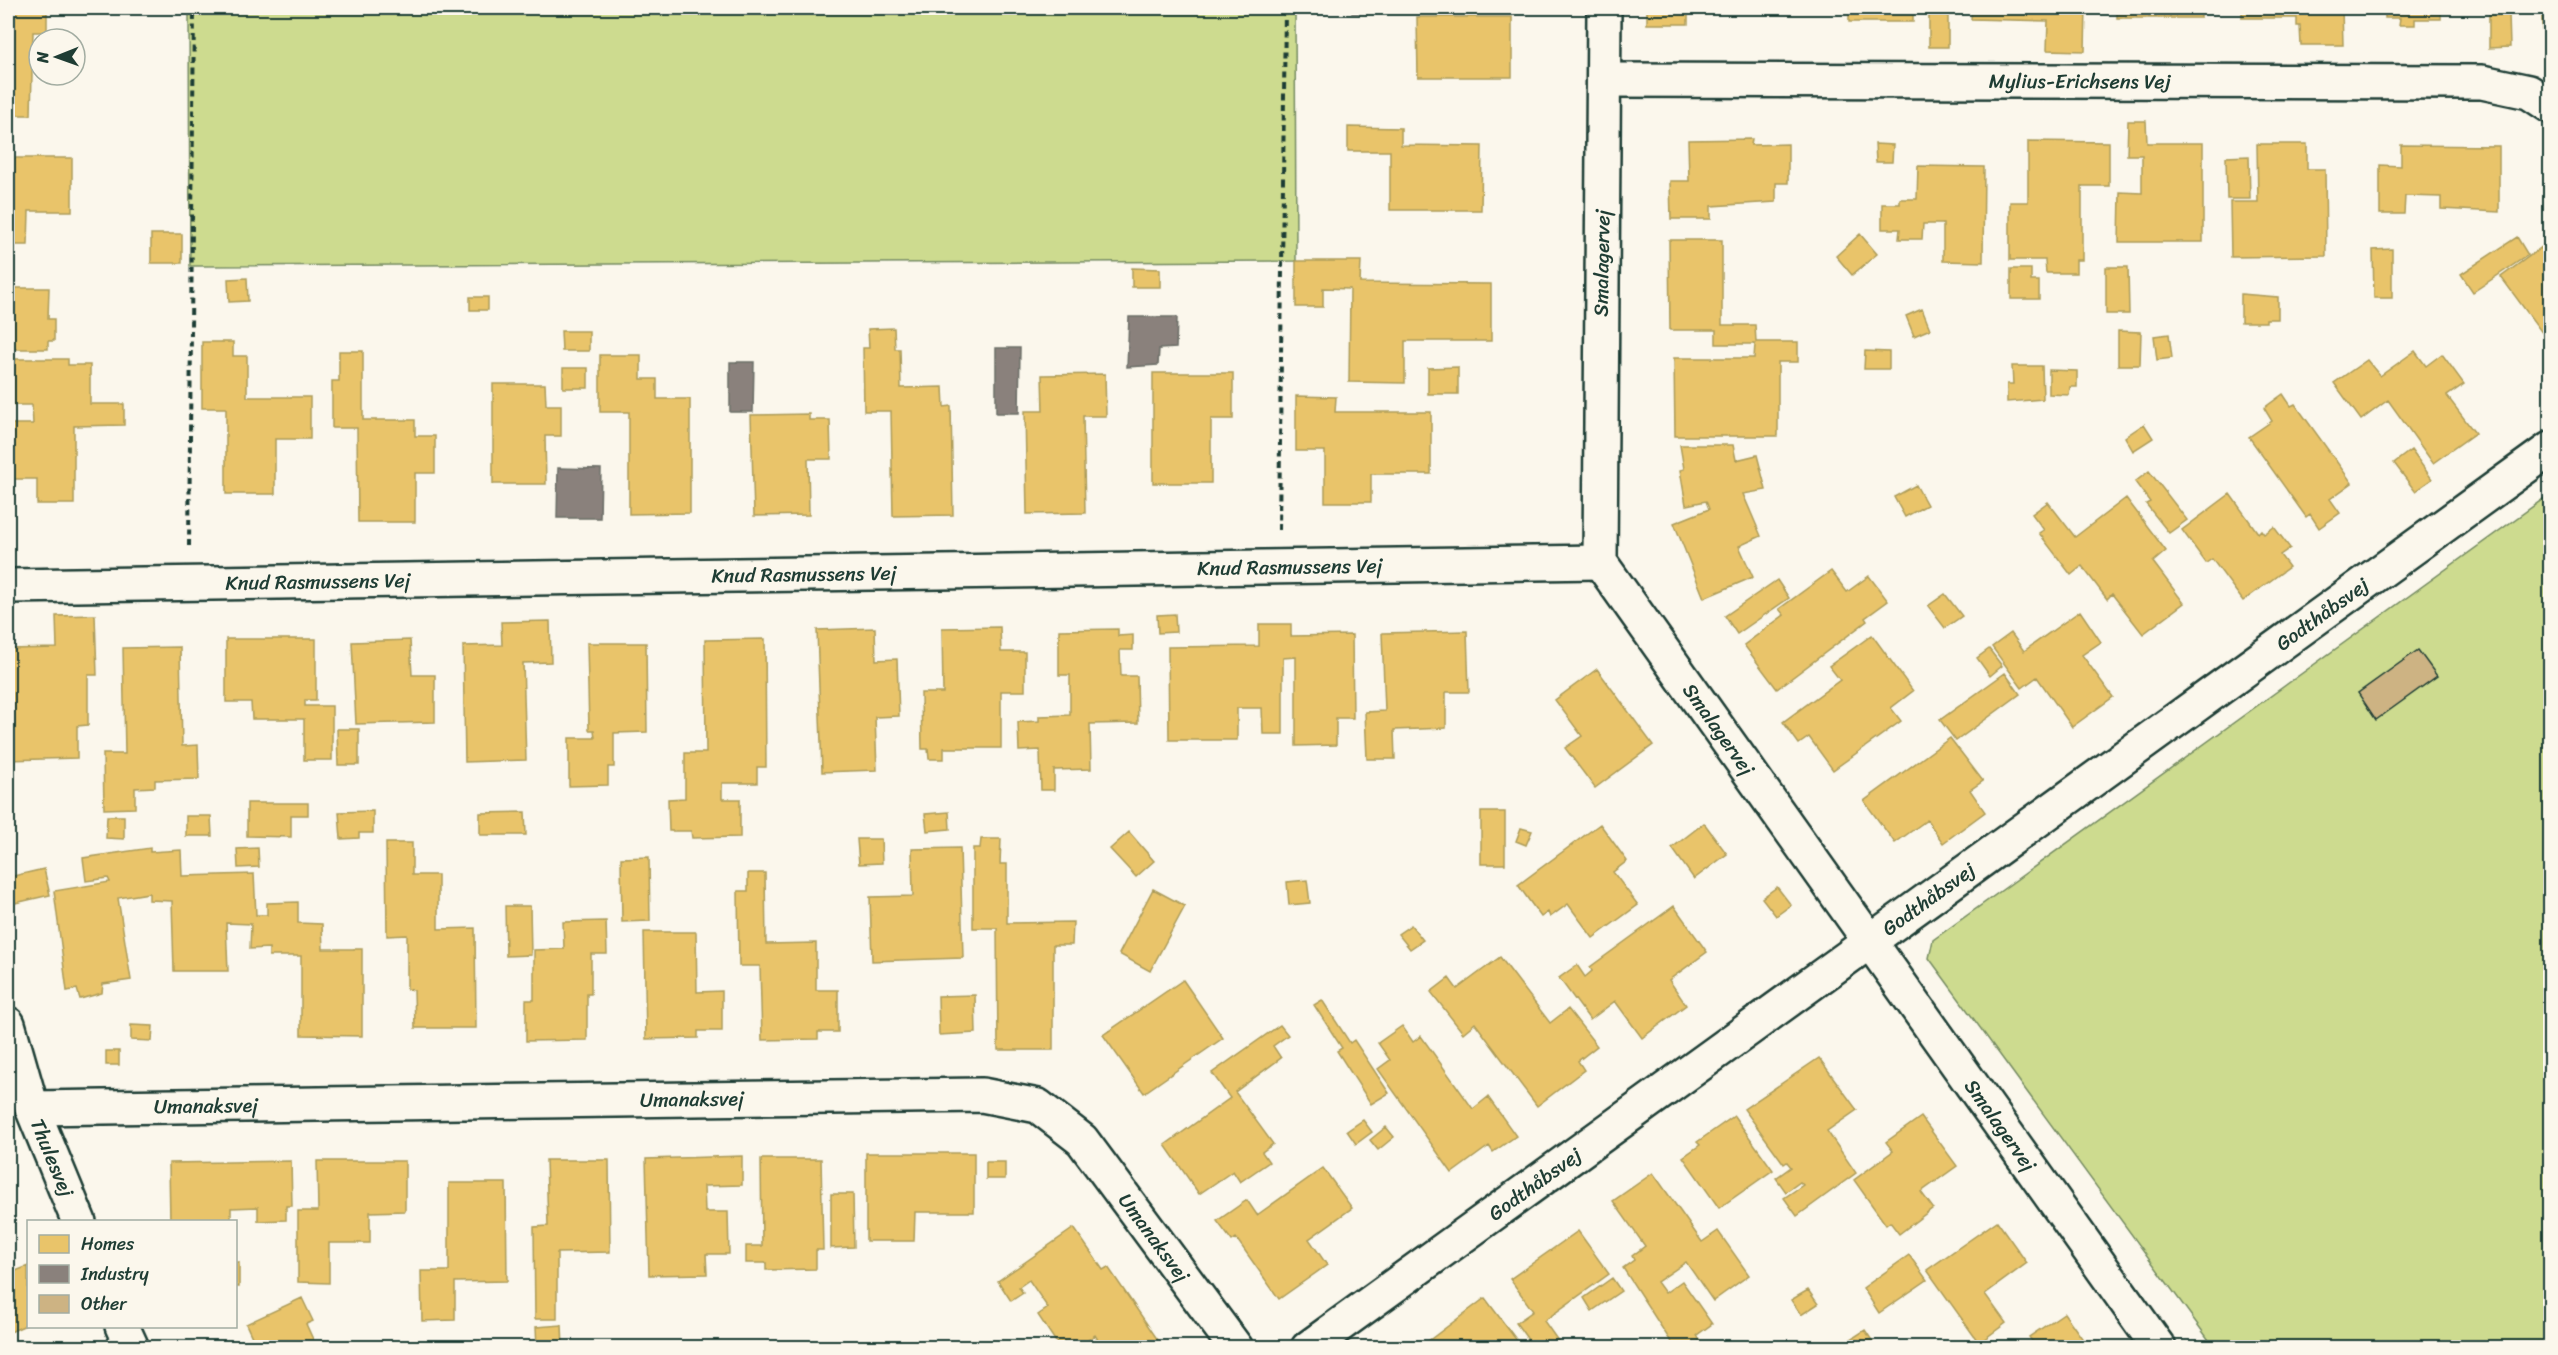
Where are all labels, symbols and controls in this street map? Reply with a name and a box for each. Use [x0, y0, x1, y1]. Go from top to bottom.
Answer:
north arrow [27, 27, 87, 87]
text: N [28, 51, 57, 64]
street label: Mylius-Erichsens Vej [1989, 63, 2172, 99]
street label: Smalagervej [1584, 208, 1620, 317]
street label: Knud Rasmussens Vej [1197, 548, 1384, 586]
street label: Knud Rasmussens Vej [711, 555, 898, 593]
street label: Knud Rasmussens Vej [225, 562, 412, 600]
street label: Godthåbsvej [2268, 568, 2377, 660]
street label: Smalagervej [1673, 675, 1765, 784]
street label: Godthåbsvej [1874, 853, 1983, 945]
street label: Smalagervej [1955, 1071, 2046, 1180]
street label: Umanaksvej [640, 1081, 745, 1117]
street label: Umanaksvej [154, 1087, 259, 1124]
street label: Thulesvej [21, 1113, 84, 1203]
street label: Godthåbsvej [1481, 1137, 1590, 1230]
street label: Umanaksvej [1109, 1185, 1200, 1291]
legend [27, 1220, 237, 1328]
text: Homes [81, 1228, 135, 1260]
text: Industry [80, 1258, 150, 1290]
text: Other [81, 1288, 128, 1320]

